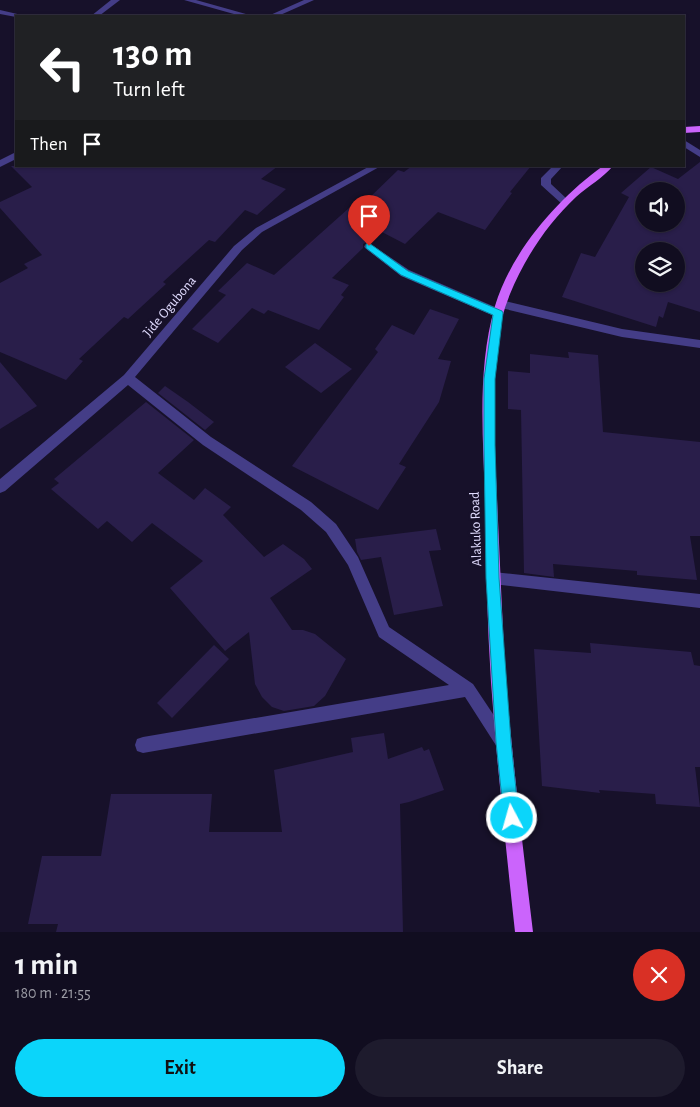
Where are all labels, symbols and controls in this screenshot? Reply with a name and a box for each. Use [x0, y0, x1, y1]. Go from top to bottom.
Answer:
icon: left [30, 35, 95, 100]
text: 130 m [113, 37, 192, 72]
text: Turn left [113, 78, 185, 100]
icon: arrive [78, 130, 106, 158]
text: Then [30, 135, 68, 154]
map controls [635, 182, 685, 292]
button: sound [635, 182, 685, 232]
pin [348, 195, 390, 246]
icon: arrive [355, 202, 383, 230]
button: layers [635, 242, 685, 292]
street label: Jide Ogubona [141, 273, 199, 340]
street label: Alakuko Road [468, 491, 484, 567]
position arrow [485, 791, 537, 843]
button: close [633, 949, 685, 1001]
text: 1 min [15, 950, 78, 980]
text: 180 m · 21:55 [15, 985, 91, 1001]
button: Exit [15, 1039, 345, 1097]
button: Share [355, 1039, 685, 1097]

